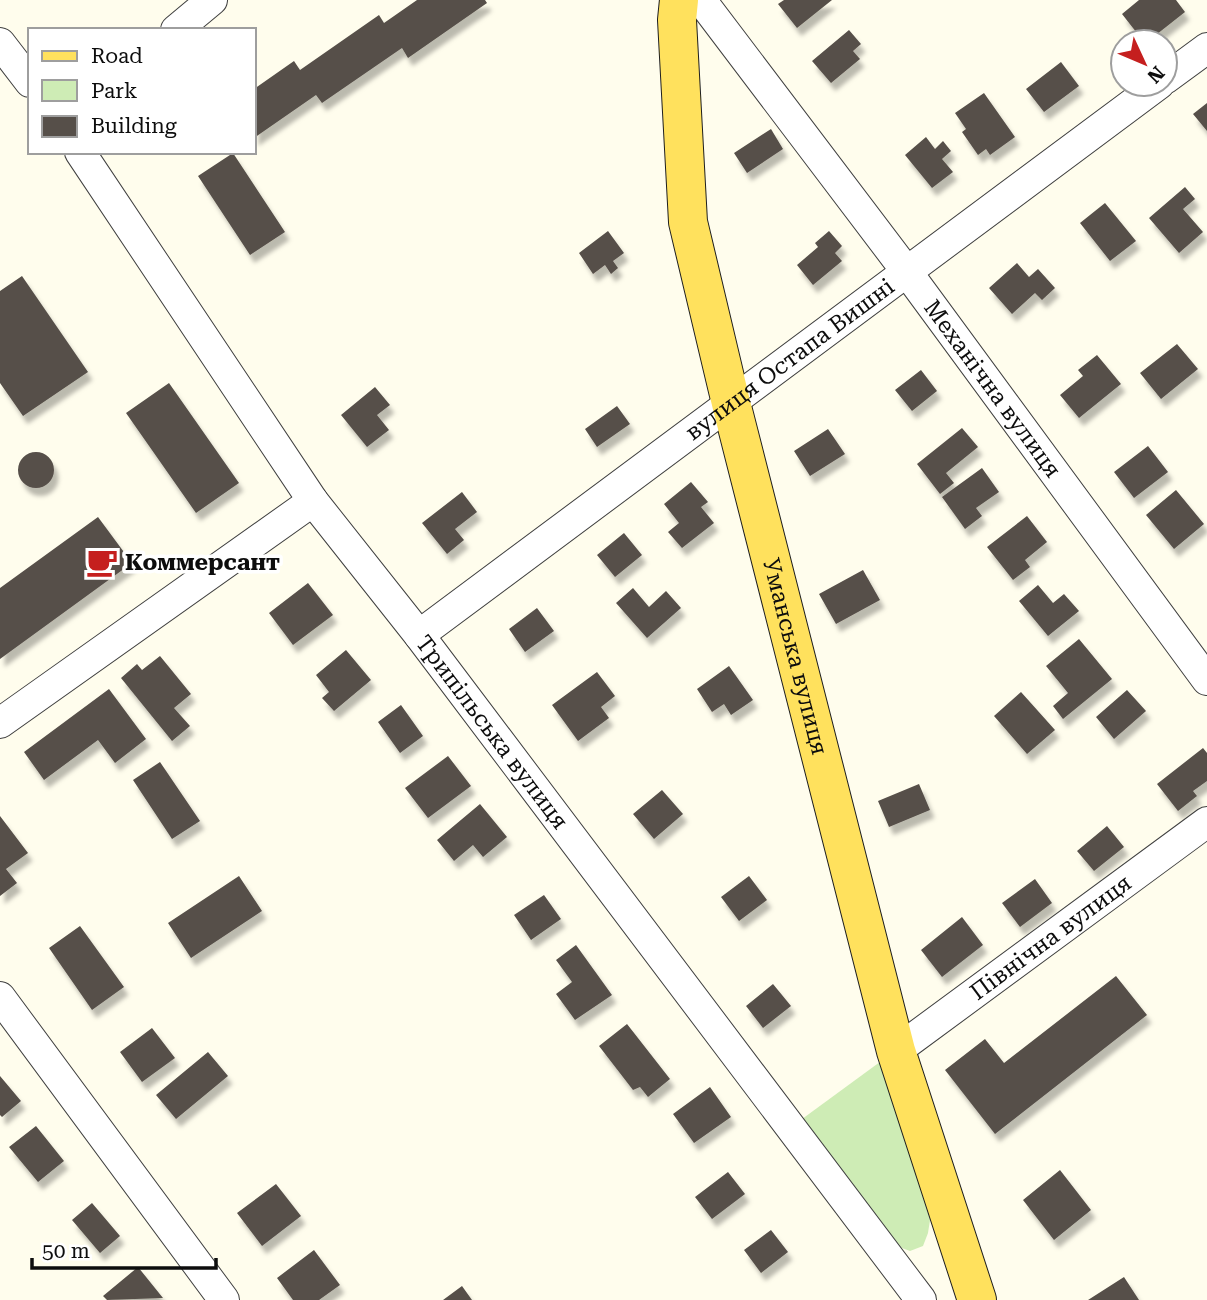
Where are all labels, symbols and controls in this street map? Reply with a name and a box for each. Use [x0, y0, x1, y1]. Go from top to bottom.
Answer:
legend [28, 28, 256, 154]
north arrow [1109, 28, 1179, 98]
text: Road [91, 44, 143, 68]
text: N [1142, 61, 1169, 88]
text: Park [91, 79, 137, 103]
text: Building [91, 114, 177, 138]
street label: вулиця Остапа Вишні [680, 273, 900, 446]
street label: Механічна вулиця [918, 295, 1067, 483]
cafe icon: Коммерсант [85, 545, 119, 579]
place label: Коммерсант [125, 549, 280, 576]
street label: Уманська вулиця [757, 555, 833, 758]
street label: Трипільська вулиця [410, 630, 574, 835]
street label: Північна вулиця [965, 869, 1137, 1006]
scale bar [32, 1226, 215, 1270]
text: 50 m [42, 1239, 90, 1263]

